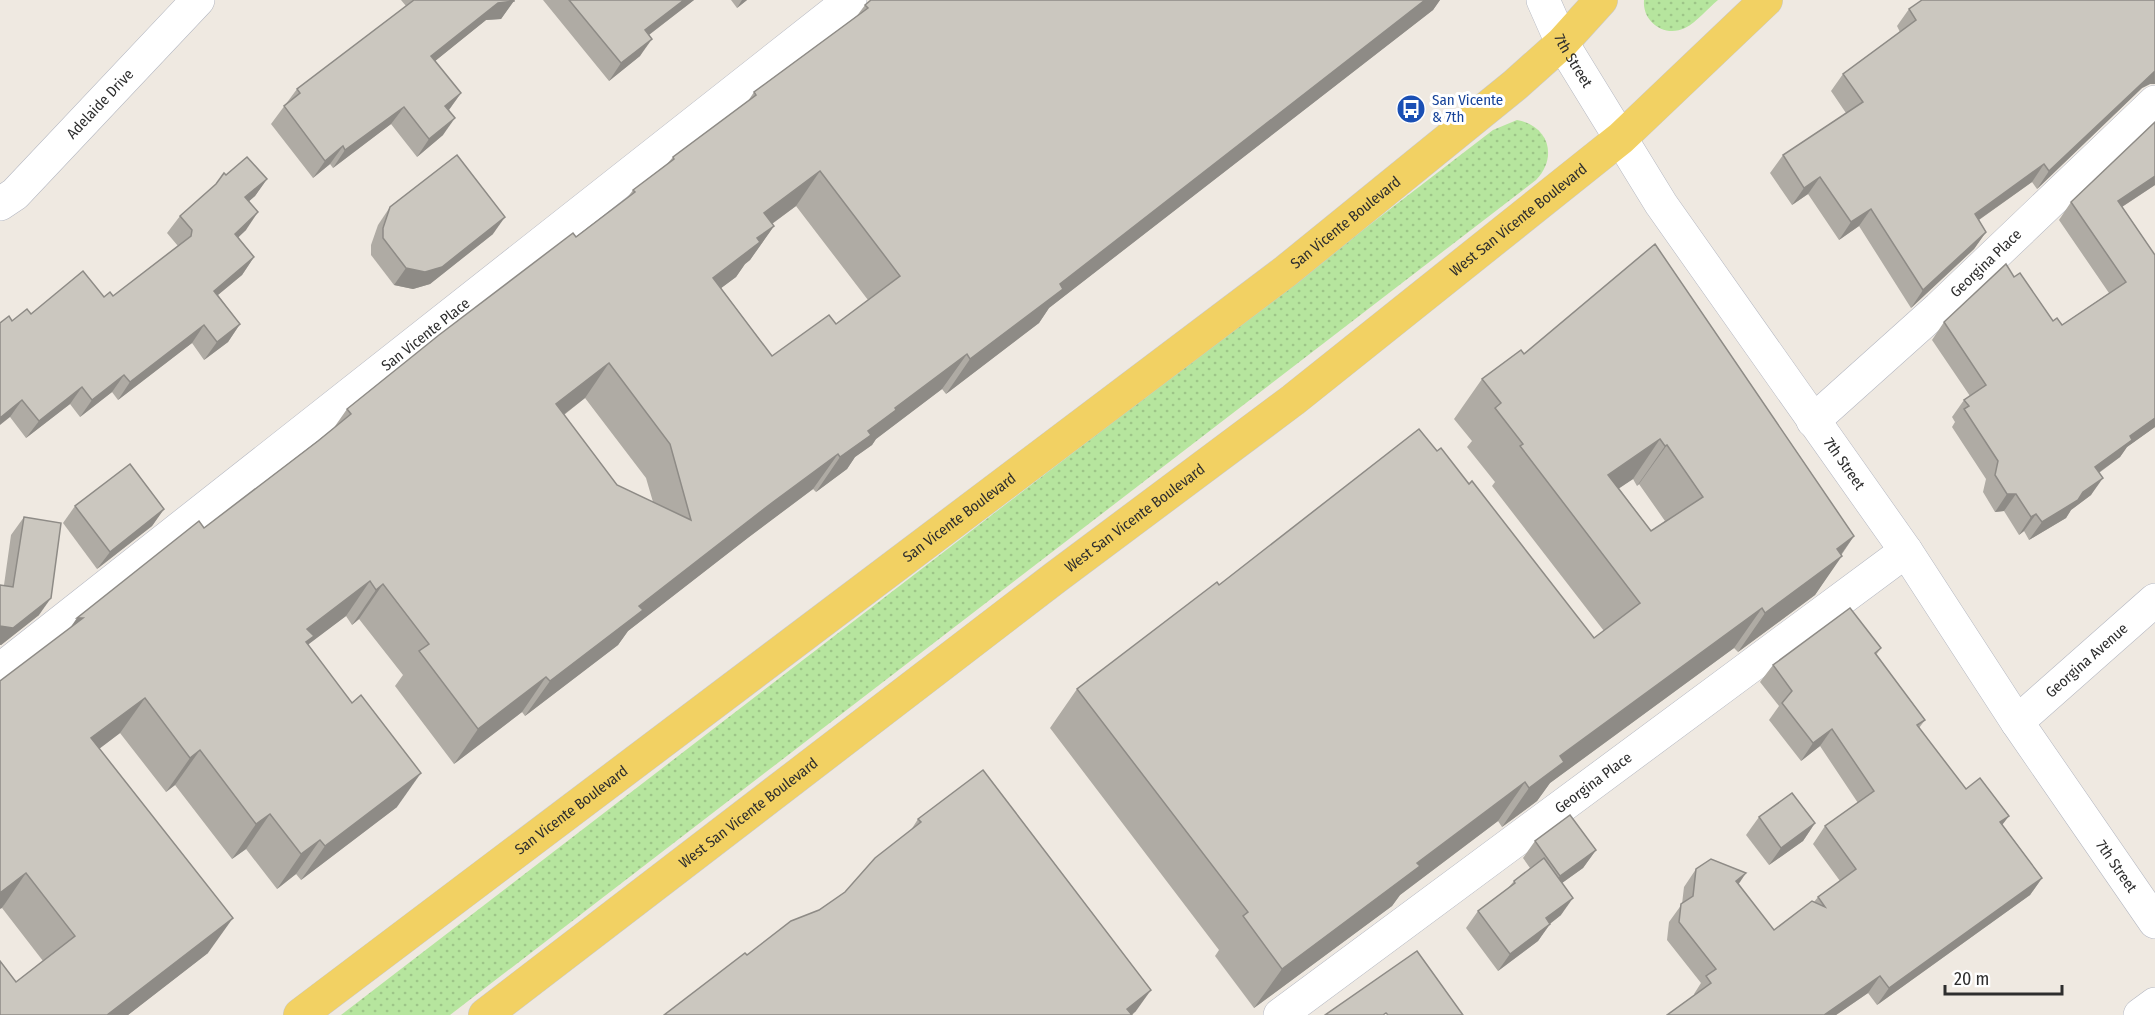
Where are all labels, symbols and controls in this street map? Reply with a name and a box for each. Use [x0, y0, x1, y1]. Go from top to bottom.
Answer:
street label: 7th Street [1550, 31, 1596, 91]
street label: Adelaide Drive [63, 65, 137, 142]
place label: San Vicente & 7th [1432, 91, 1503, 126]
bus stop icon: San Vicente & 7th [1395, 93, 1427, 125]
street label: West San Vicente Boulevard [1446, 160, 1591, 280]
street label: San Vicente Boulevard [1287, 173, 1404, 273]
street label: Georgina Place [1947, 225, 2025, 301]
street label: San Vicente Place [378, 294, 473, 375]
street label: 7th Street [1820, 434, 1869, 493]
street label: West San Vicente Boulevard [1061, 460, 1208, 576]
street label: San Vicente Boulevard [899, 469, 1019, 566]
street label: Georgina Avenue [2042, 619, 2131, 701]
street label: Georgina Place [1551, 748, 1635, 817]
street label: West San Vicente Boulevard [675, 754, 821, 872]
street label: San Vicente Boulevard [511, 762, 631, 859]
street label: 7th Street [2092, 837, 2141, 896]
scale bar [1945, 958, 2062, 996]
text: 20 m [1954, 968, 1989, 990]

